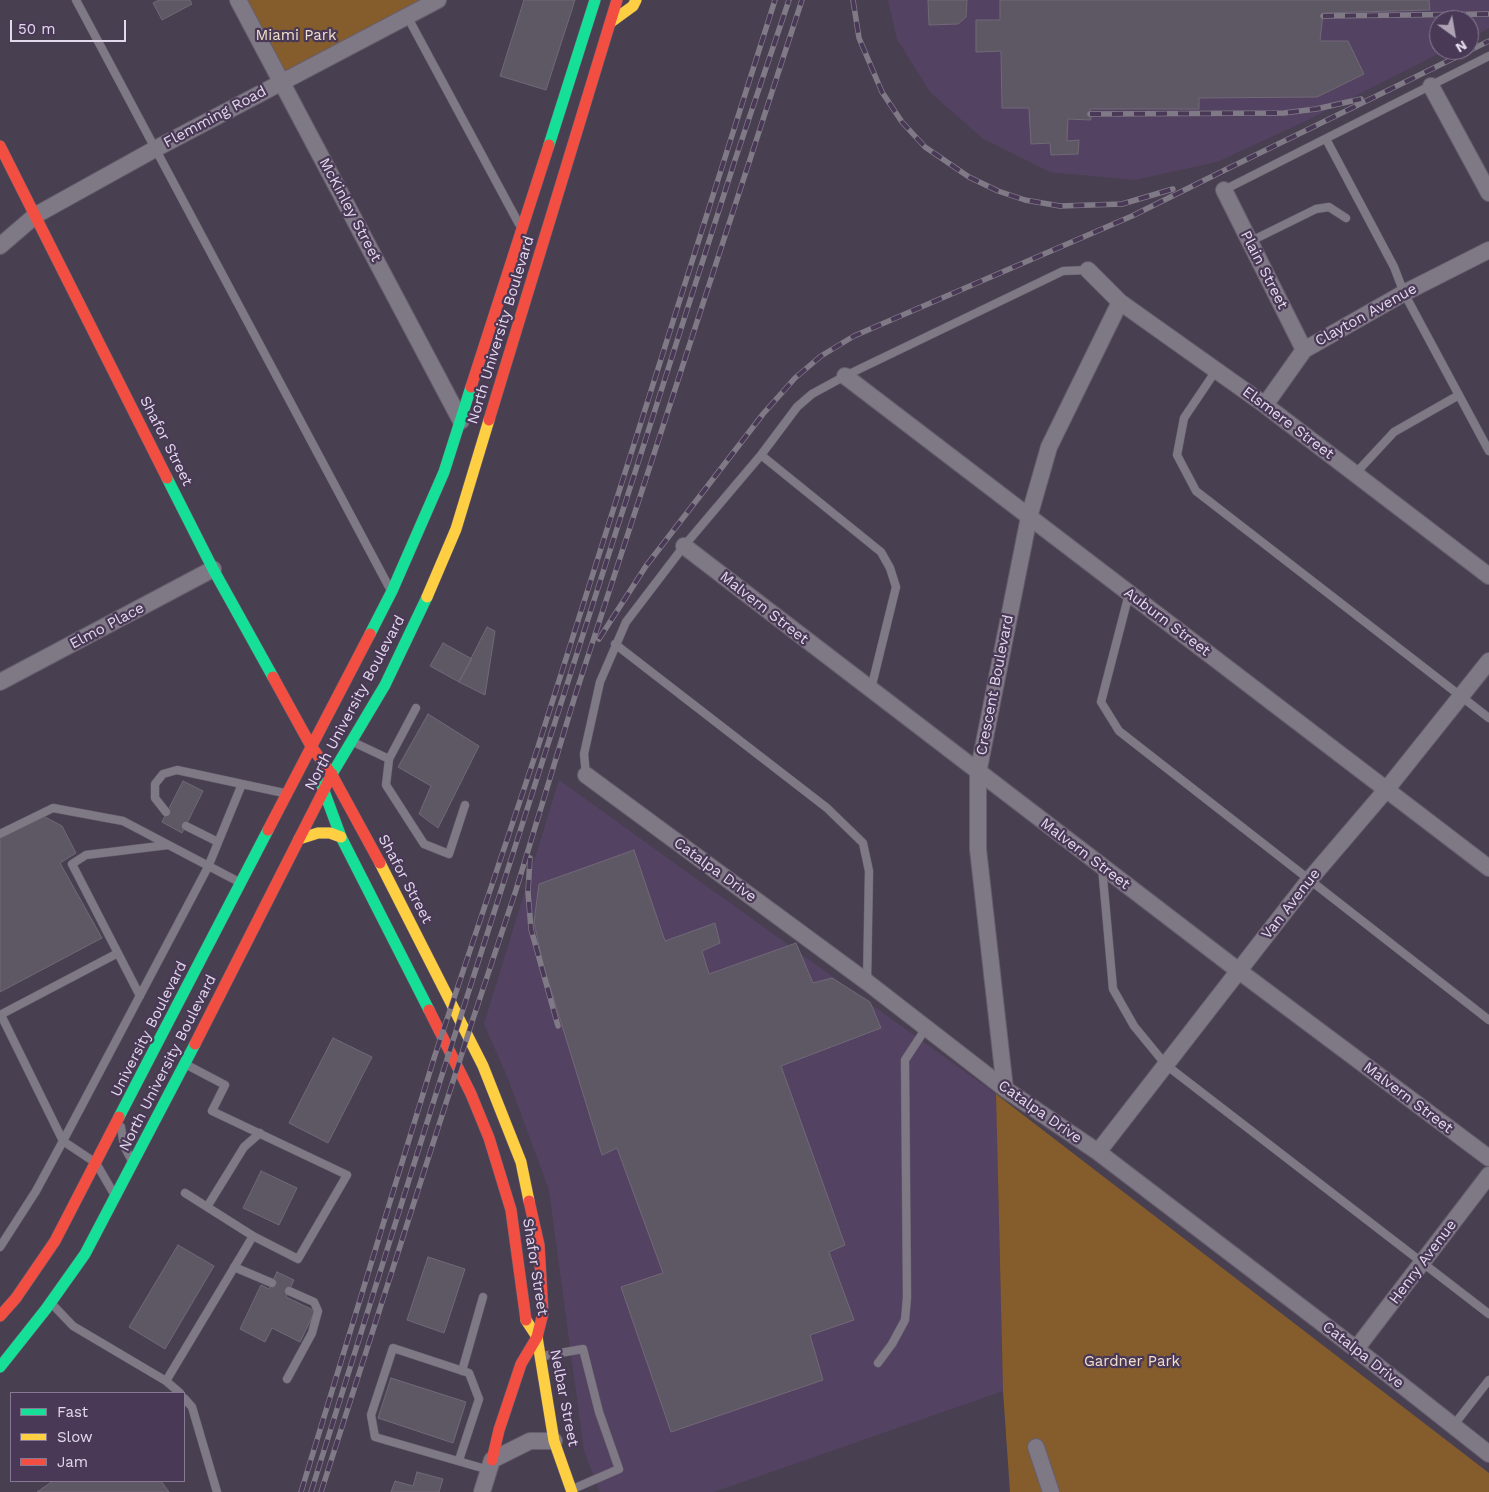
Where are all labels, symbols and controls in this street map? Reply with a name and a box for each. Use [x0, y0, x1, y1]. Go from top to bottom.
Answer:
scale bar [12, 10, 129, 42]
north arrow [1429, 10, 1479, 60]
text: 50 m [18, 20, 55, 38]
park label: Miami Park [256, 27, 336, 45]
text: N [1453, 37, 1470, 56]
street label: Flemming Road [160, 82, 270, 152]
street label: McKinley Street [315, 155, 385, 265]
street label: Plain Street [1237, 228, 1291, 312]
street label: North University Boulevard [464, 234, 538, 426]
street label: Clayton Avenue [1312, 280, 1420, 350]
street label: Elsmere Street [1239, 383, 1337, 463]
street label: Shafor Street [136, 393, 196, 489]
street label: Malvern Street [716, 568, 812, 648]
street label: Auburn Street [1120, 584, 1214, 660]
street label: Elmo Place [67, 599, 147, 653]
street label: North University Boulevard [301, 612, 409, 794]
street label: Crescent Boulevard [973, 613, 1017, 757]
street label: Malvern Street [1037, 814, 1133, 894]
street label: Shafor Street [374, 831, 436, 927]
street label: Catalpa Drive [670, 834, 760, 906]
street label: Van Avenue [1258, 865, 1324, 943]
street label: University Boulevard [107, 958, 191, 1100]
street label: North University Boulevard [116, 972, 220, 1154]
street label: Malvern Street [1360, 1058, 1456, 1138]
street label: Catalpa Drive [995, 1076, 1085, 1148]
street label: Henry Avenue [1385, 1216, 1461, 1308]
street label: Shafor Street [518, 1217, 552, 1317]
street label: Catalpa Drive [1319, 1318, 1407, 1392]
street label: Nelbar Street [546, 1348, 582, 1448]
park label: Gardner Park [1084, 1353, 1180, 1371]
legend [10, 1392, 185, 1482]
text: Fast [57, 1403, 88, 1421]
text: Slow [57, 1428, 93, 1446]
text: Jam [57, 1453, 88, 1471]

